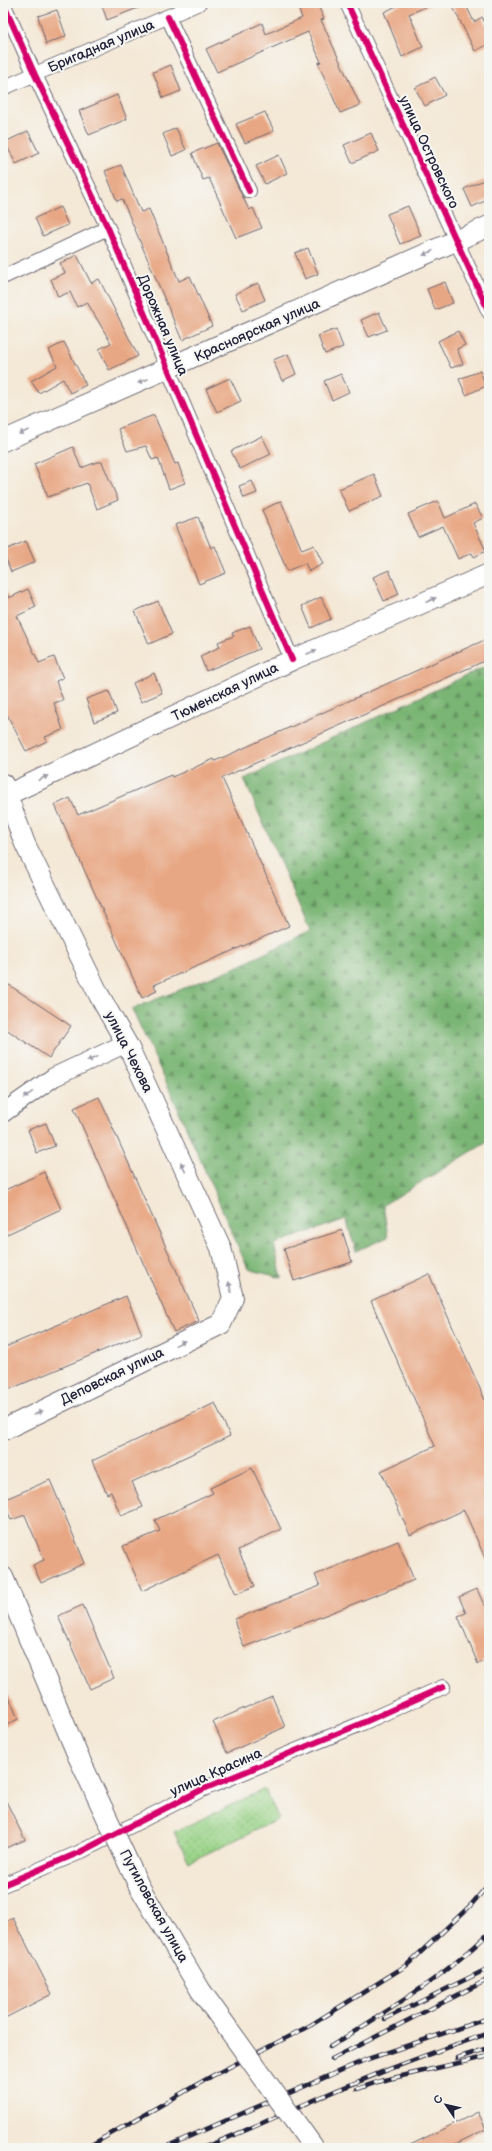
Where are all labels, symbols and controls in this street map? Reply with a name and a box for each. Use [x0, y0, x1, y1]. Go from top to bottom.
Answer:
street label: Бригадная улица [45, 16, 157, 76]
street label: улица Островского [395, 93, 463, 211]
one-way arrow [422, 250, 433, 256]
street label: Дорожная улица [134, 272, 192, 379]
street label: Красноярская улица [192, 294, 323, 365]
one-way arrow [137, 377, 149, 384]
one-way arrow [18, 429, 29, 435]
one-way arrow [426, 597, 437, 603]
one-way arrow [307, 649, 318, 655]
street label: Тюменская улица [169, 659, 282, 725]
one-way arrow [37, 775, 48, 781]
street label: улица Чехова [101, 1009, 157, 1096]
one-way arrow [86, 1056, 98, 1062]
one-way arrow [23, 1091, 33, 1099]
one-way arrow [180, 1160, 186, 1172]
one-way arrow [227, 1281, 233, 1294]
one-way arrow [174, 1340, 186, 1346]
street label: Деповская улица [57, 1343, 167, 1408]
one-way arrow [32, 1410, 44, 1416]
street label: улица Красина [168, 1744, 265, 1800]
street label: Путиловская улица [116, 1847, 192, 1966]
north arrow [426, 2085, 466, 2125]
text: С [431, 2093, 446, 2106]

